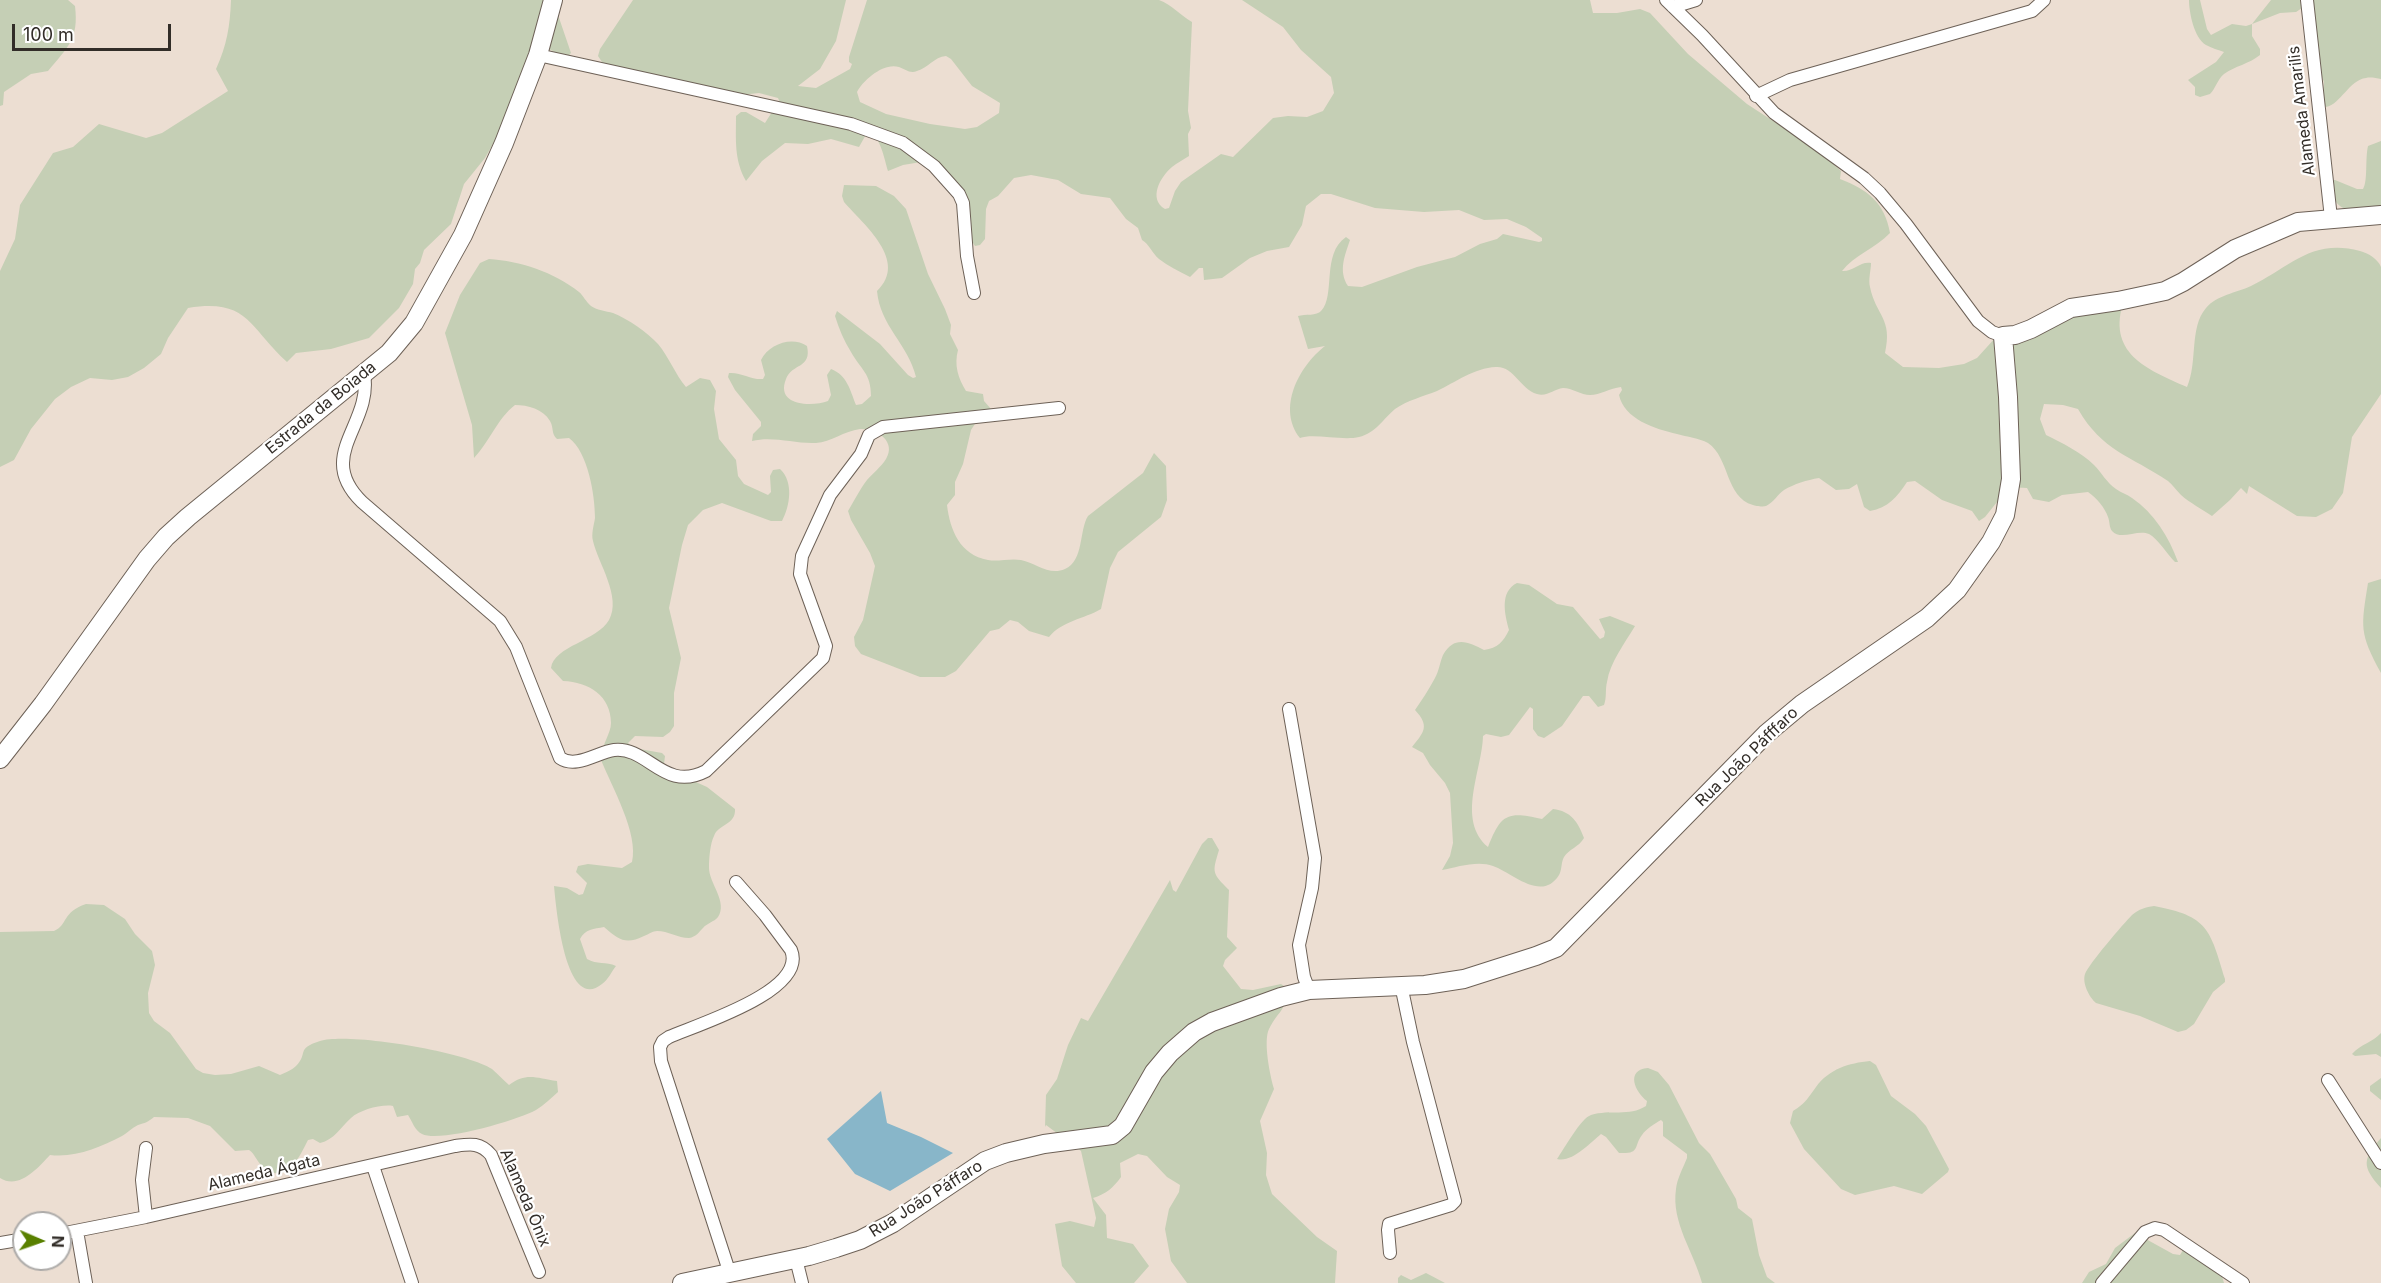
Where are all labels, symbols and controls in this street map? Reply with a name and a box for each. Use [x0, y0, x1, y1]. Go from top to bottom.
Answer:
scale bar [15, 12, 174, 50]
text: 100 m [23, 24, 74, 45]
street label: Alameda Amarilis [2284, 45, 2320, 177]
street label: Estrada da Boiada [262, 358, 380, 458]
street label: Rua João Páfffaro [1692, 703, 1802, 811]
street label: Alameda Ônix [496, 1146, 554, 1250]
street label: Alameda Ágata [206, 1151, 322, 1195]
street label: Rua João Páffaro [866, 1156, 986, 1242]
north arrow [12, 1211, 72, 1271]
text: N [48, 1235, 68, 1248]

